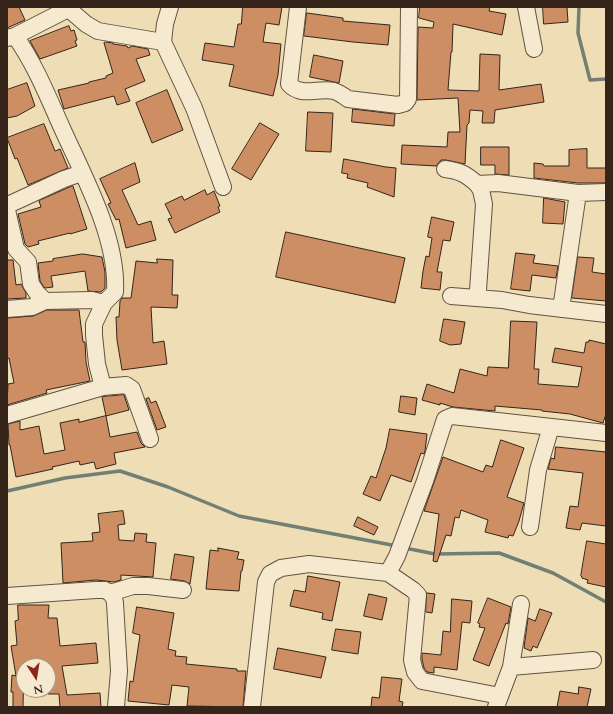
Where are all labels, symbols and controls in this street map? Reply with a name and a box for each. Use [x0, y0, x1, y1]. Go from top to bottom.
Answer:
north arrow [16, 658, 56, 698]
text: N [32, 681, 45, 698]

